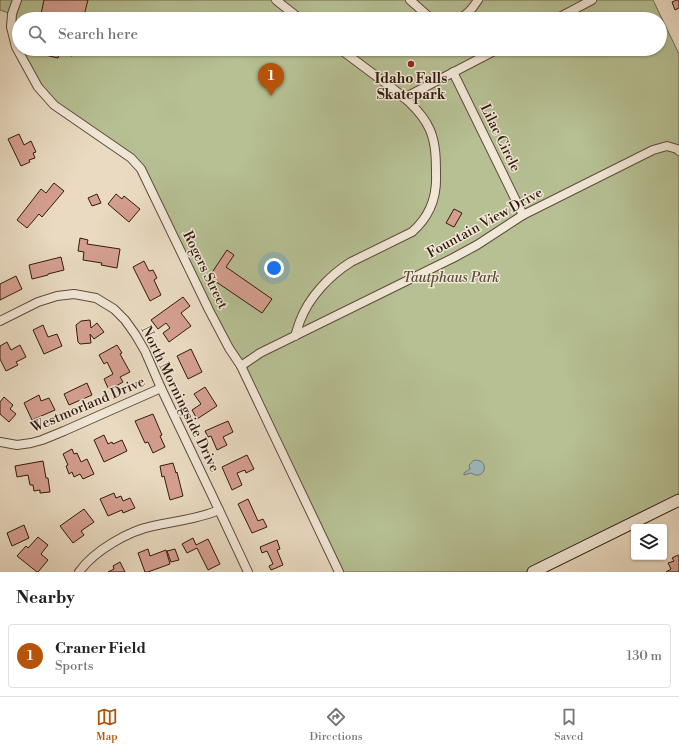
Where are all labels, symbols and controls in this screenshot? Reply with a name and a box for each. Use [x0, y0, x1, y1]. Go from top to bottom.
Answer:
search box [12, 12, 667, 56]
icon: search [26, 23, 48, 45]
text: Search here [58, 25, 138, 44]
marker: Idaho Falls Skatepark [406, 59, 416, 69]
pin: 1 [258, 63, 284, 96]
place label: Idaho Falls Skatepark [375, 70, 447, 104]
street label: Lilac Circle [476, 101, 524, 175]
street label: Fountain View Drive [424, 184, 546, 262]
street label: Rogers Street [178, 228, 232, 312]
your location [264, 258, 284, 278]
park label: Tautphaus Park [403, 269, 499, 287]
street label: North Morningside Drive [137, 323, 223, 475]
street label: Westmorland Drive [27, 373, 148, 438]
map controls [631, 524, 667, 560]
button: layers [631, 524, 667, 560]
text: Nearby [16, 587, 75, 609]
text: Craner Field [55, 639, 146, 658]
text: 1 [27, 648, 33, 664]
text: 130 m [627, 648, 662, 664]
text: Sports [55, 658, 94, 674]
tab: Map [96, 706, 118, 744]
tab: Directions [310, 706, 363, 744]
tab: Saved [554, 706, 583, 744]

